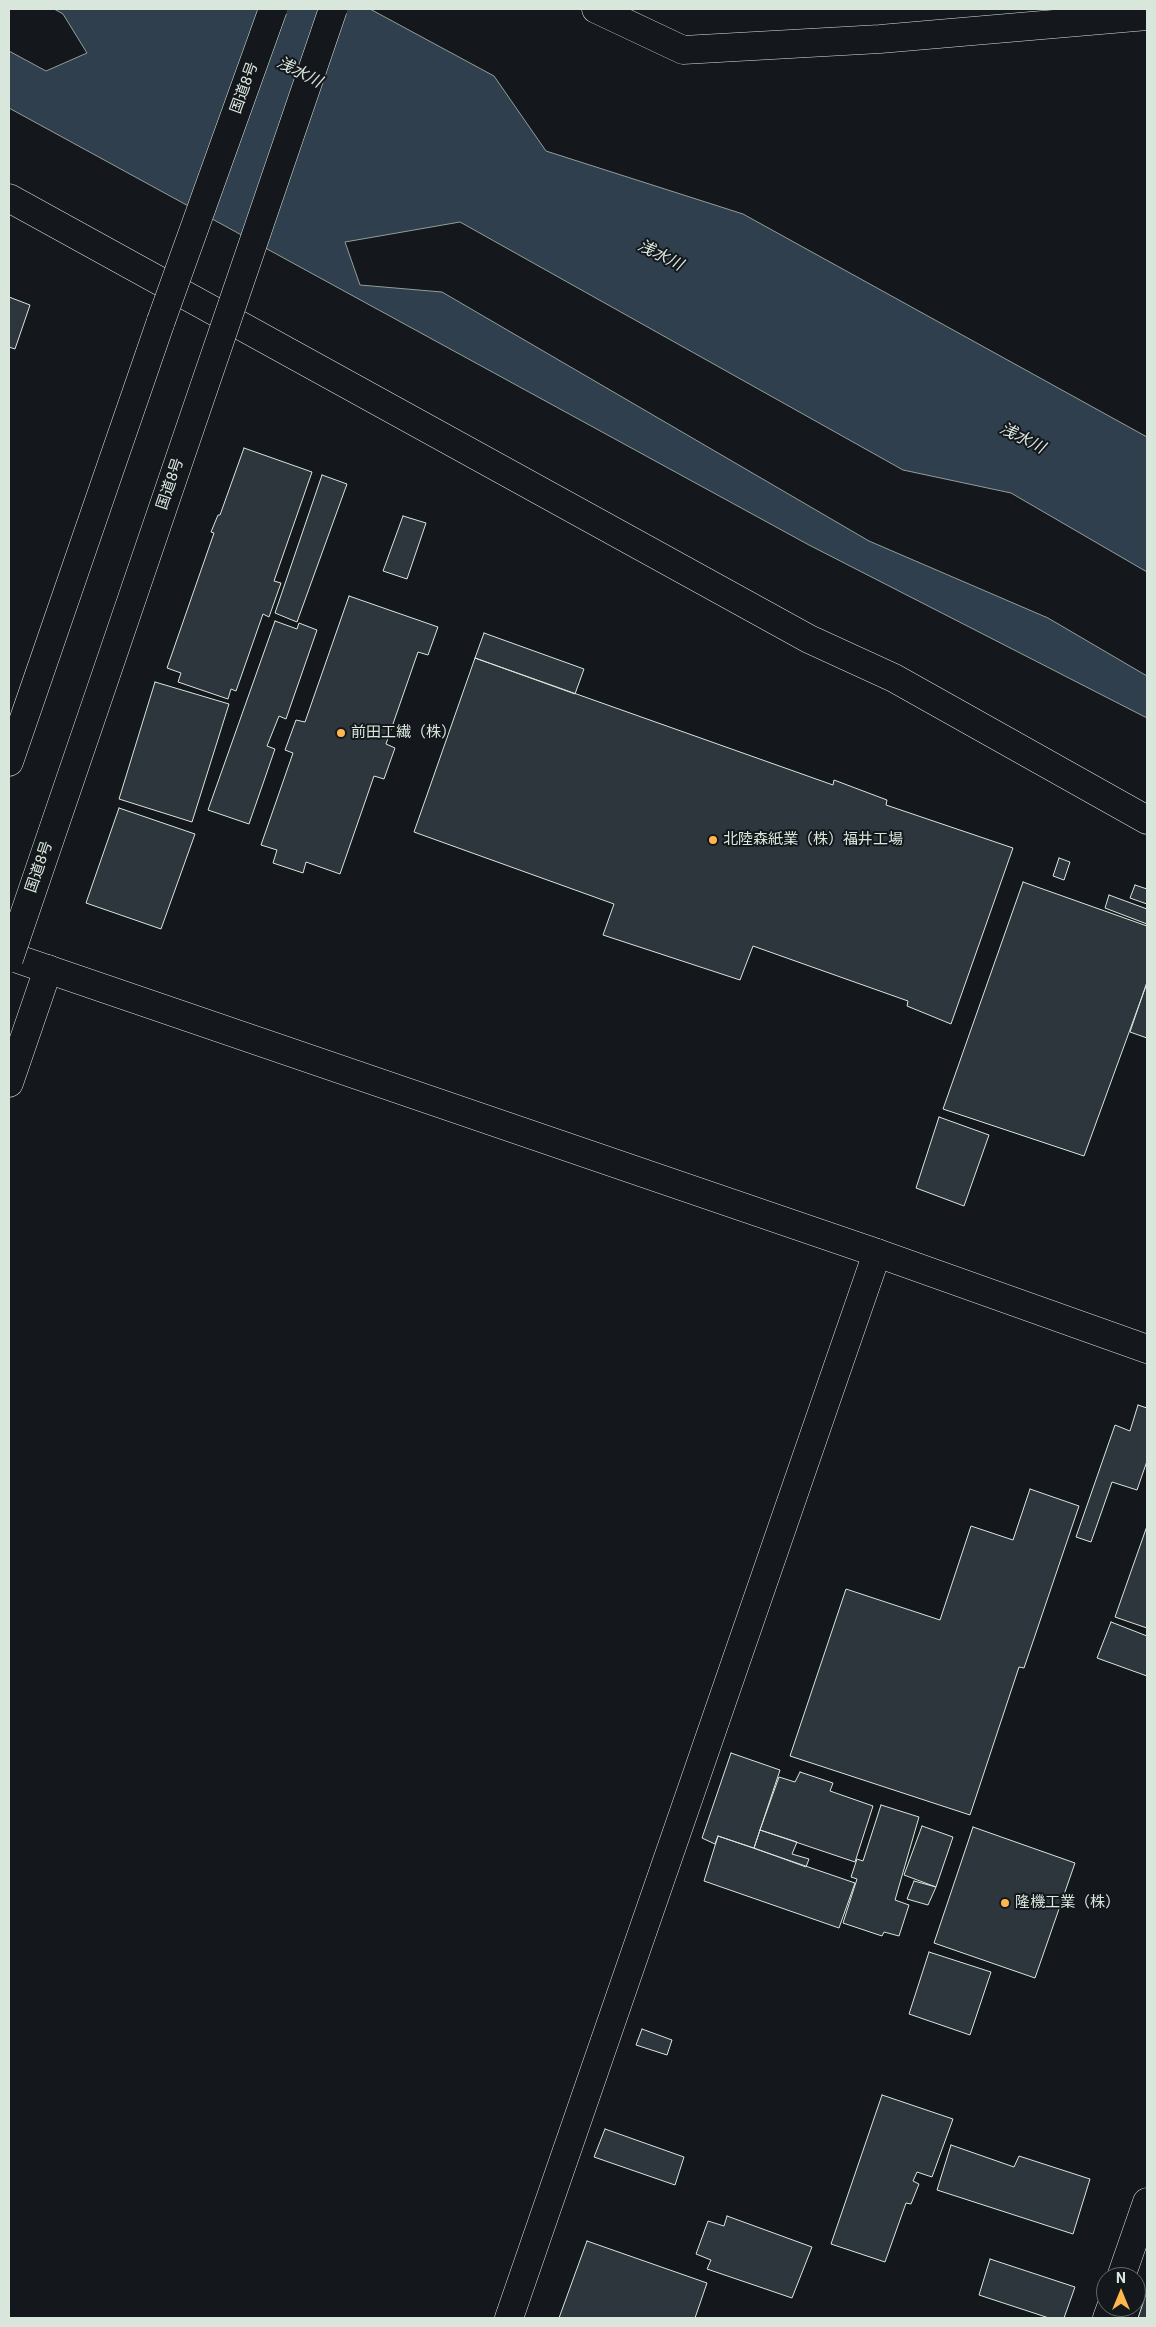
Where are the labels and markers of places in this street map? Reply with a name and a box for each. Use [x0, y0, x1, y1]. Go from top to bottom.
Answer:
place label: 前田工繊（株） [351, 724, 456, 742]
marker: 前田工繊（株） [335, 727, 347, 739]
place label: 北陸森紙業（株）福井工場 [723, 831, 903, 849]
marker: 北陸森紙業（株）福井工場 [707, 834, 719, 846]
place label: 隆機工業（株） [1015, 1894, 1120, 1912]
marker: 隆機工業（株） [999, 1897, 1011, 1909]

